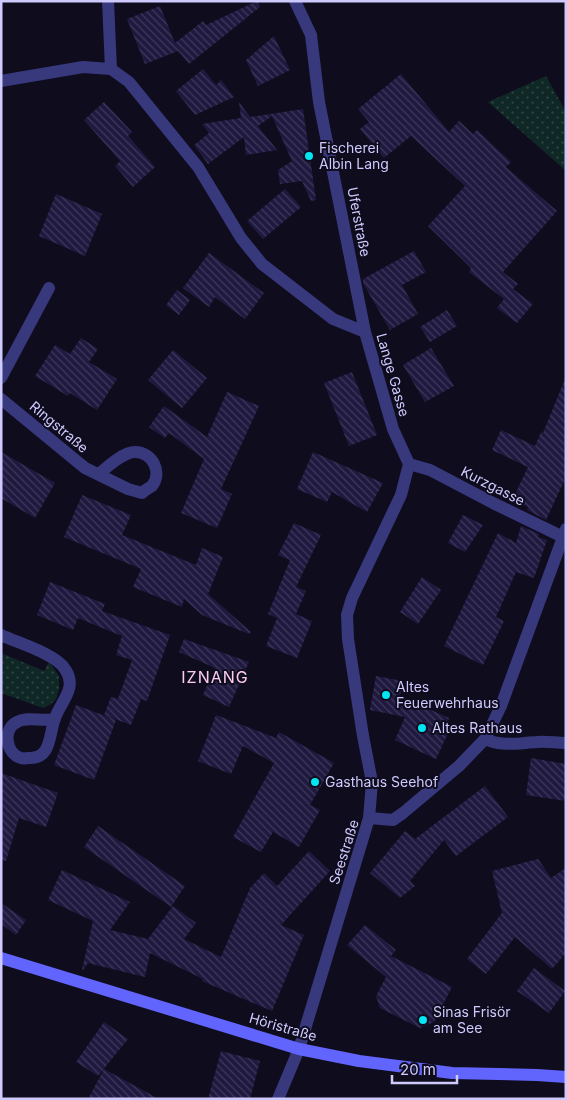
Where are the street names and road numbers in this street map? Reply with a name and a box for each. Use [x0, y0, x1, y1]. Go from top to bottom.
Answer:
street label: Uferstraße [344, 186, 375, 258]
street label: Lange Gasse [373, 331, 414, 419]
street label: Ringstraße [27, 397, 92, 456]
street label: Kurzgasse [458, 462, 528, 509]
street label: Seestraße [325, 817, 362, 886]
street label: Höristraße [247, 1009, 319, 1044]

